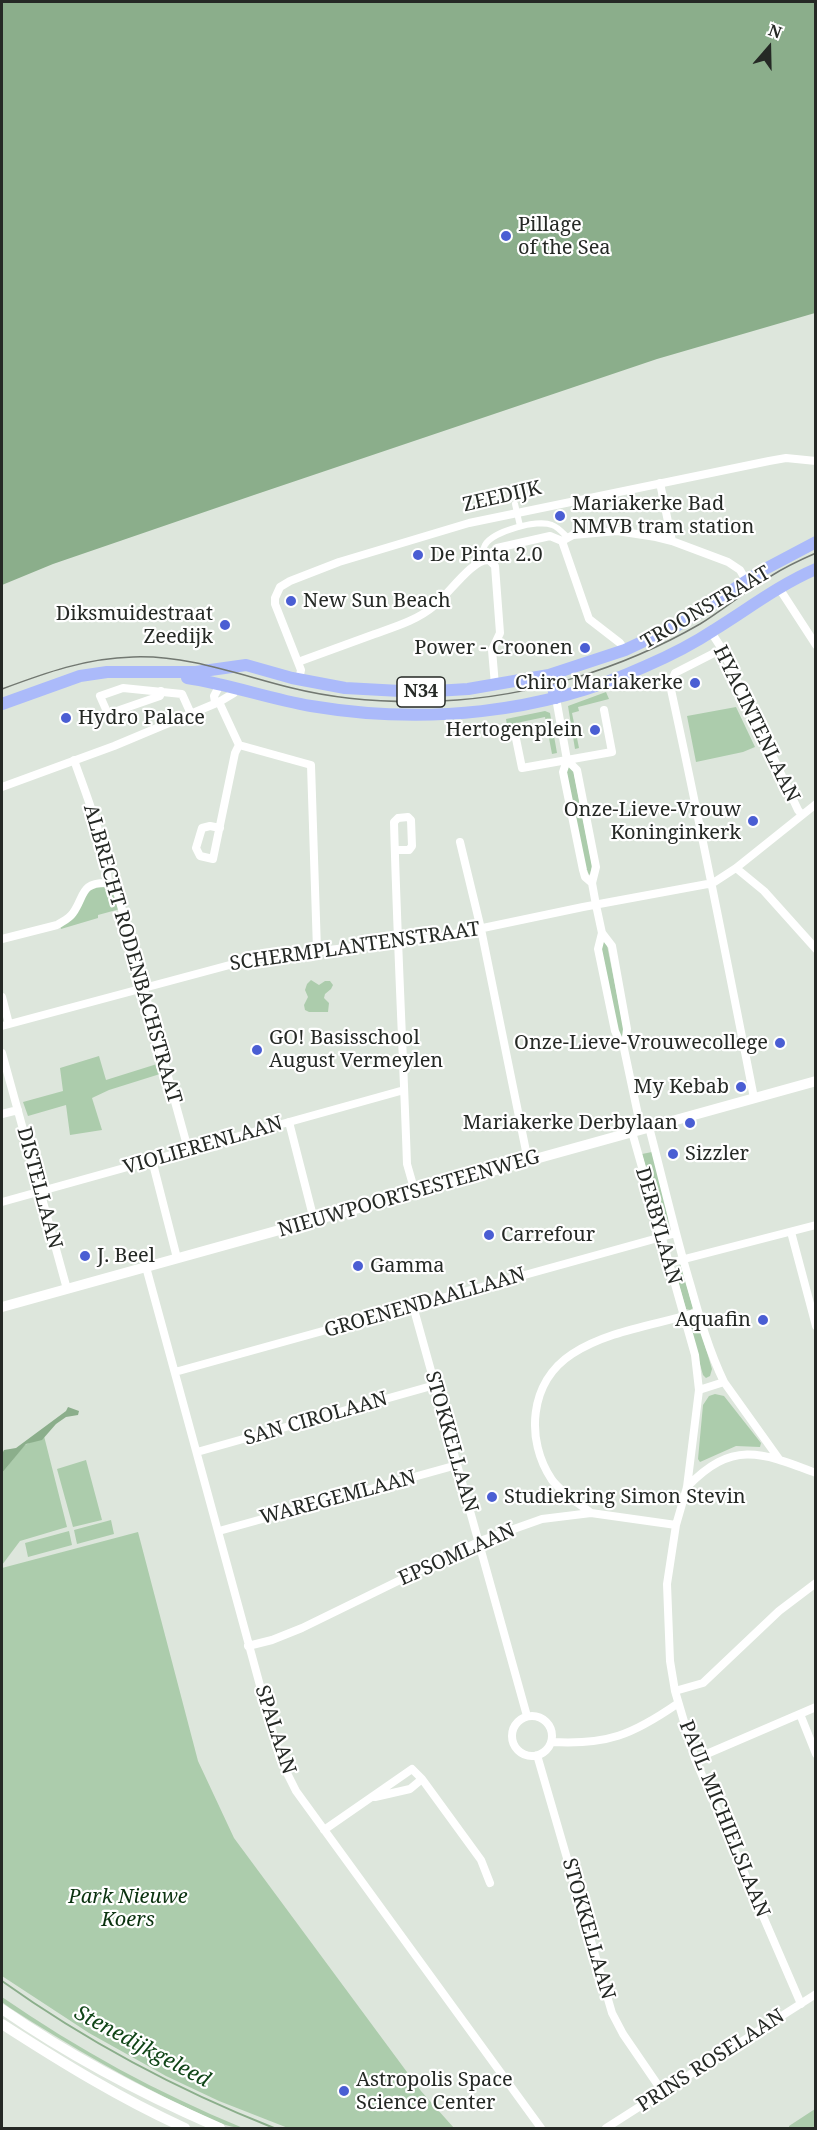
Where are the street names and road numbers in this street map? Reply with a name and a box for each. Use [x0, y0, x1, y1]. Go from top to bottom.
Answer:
street label: ZEEDIJK [460, 476, 544, 518]
street label: TROONSTRAAT [637, 561, 775, 655]
street label: HYACINTENLAAN [708, 642, 804, 806]
road number: N34 [397, 677, 445, 707]
street label: ALBRECHT RODENBACHSTRAAT [78, 802, 186, 1106]
street label: SCHERMPLANTENSTRAAT [228, 918, 482, 976]
street label: VIOLIERENLAAN [121, 1112, 285, 1180]
street label: DISTELLAAN [11, 1124, 67, 1252]
street label: NIEUWPOORTSESTEENWEG [275, 1145, 543, 1243]
street label: DERBYLAAN [630, 1165, 686, 1287]
street label: GROENENDAALLAAN [322, 1263, 528, 1343]
street label: STOKKELLAAN [419, 1369, 483, 1515]
street label: SAN CIROLAAN [241, 1387, 391, 1451]
street label: WAREGEMLAAN [257, 1466, 419, 1530]
street label: EPSOMLAAN [395, 1519, 519, 1591]
street label: SPALAAN [249, 1683, 301, 1777]
street label: PAUL MICHIELSLAAN [674, 1717, 774, 1921]
street label: STOKKELLAAN [556, 1856, 620, 2002]
street label: PRINS ROSELAAN [633, 2004, 789, 2118]

